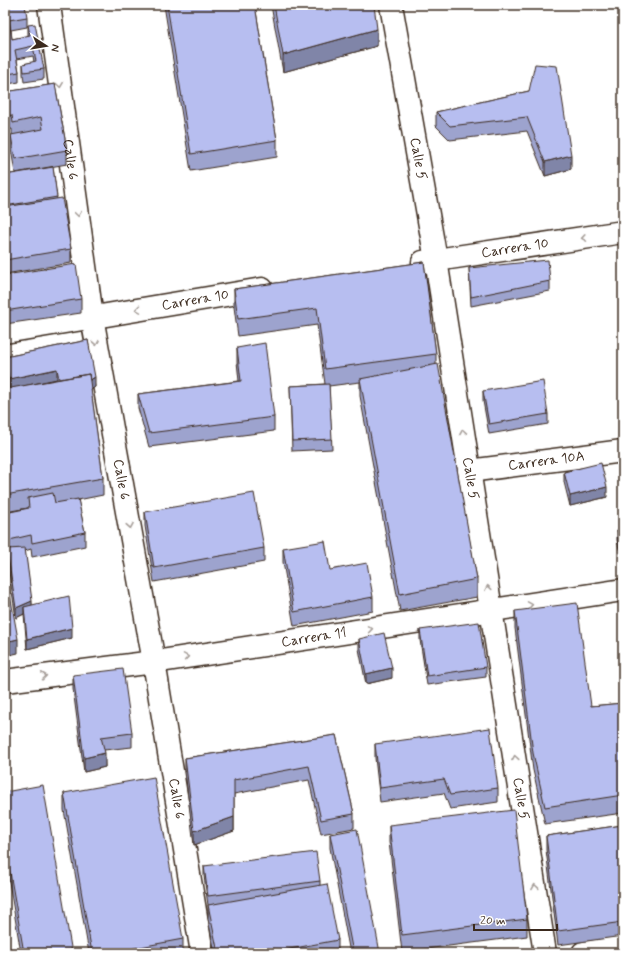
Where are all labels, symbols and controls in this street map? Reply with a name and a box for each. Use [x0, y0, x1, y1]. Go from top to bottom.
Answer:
north arrow [26, 26, 66, 66]
text: N [47, 43, 62, 53]
one-way arrow [55, 82, 64, 88]
street label: Calle 5 [406, 136, 431, 181]
street label: Calle 6 [59, 138, 82, 181]
one-way arrow [73, 211, 82, 217]
one-way arrow [581, 233, 588, 241]
street label: Carrera 10 [480, 234, 550, 262]
street label: Carrera 10 [160, 286, 230, 315]
one-way arrow [135, 304, 141, 313]
one-way arrow [92, 340, 100, 346]
one-way arrow [459, 429, 468, 435]
street label: Carrera 10A [507, 447, 586, 475]
street label: Calle 5 [458, 456, 483, 501]
street label: Calle 6 [109, 458, 134, 501]
one-way arrow [125, 523, 133, 529]
one-way arrow [484, 585, 493, 591]
one-way arrow [527, 601, 533, 610]
street label: Carrera 11 [280, 624, 348, 651]
one-way arrow [367, 625, 373, 634]
one-way arrow [183, 653, 189, 662]
one-way arrow [41, 672, 47, 681]
one-way arrow [511, 755, 519, 761]
street label: Calle 5 [509, 776, 533, 821]
street label: Calle 6 [164, 777, 189, 820]
one-way arrow [531, 884, 539, 890]
scale bar [474, 906, 557, 932]
text: 20 m [480, 913, 506, 929]

